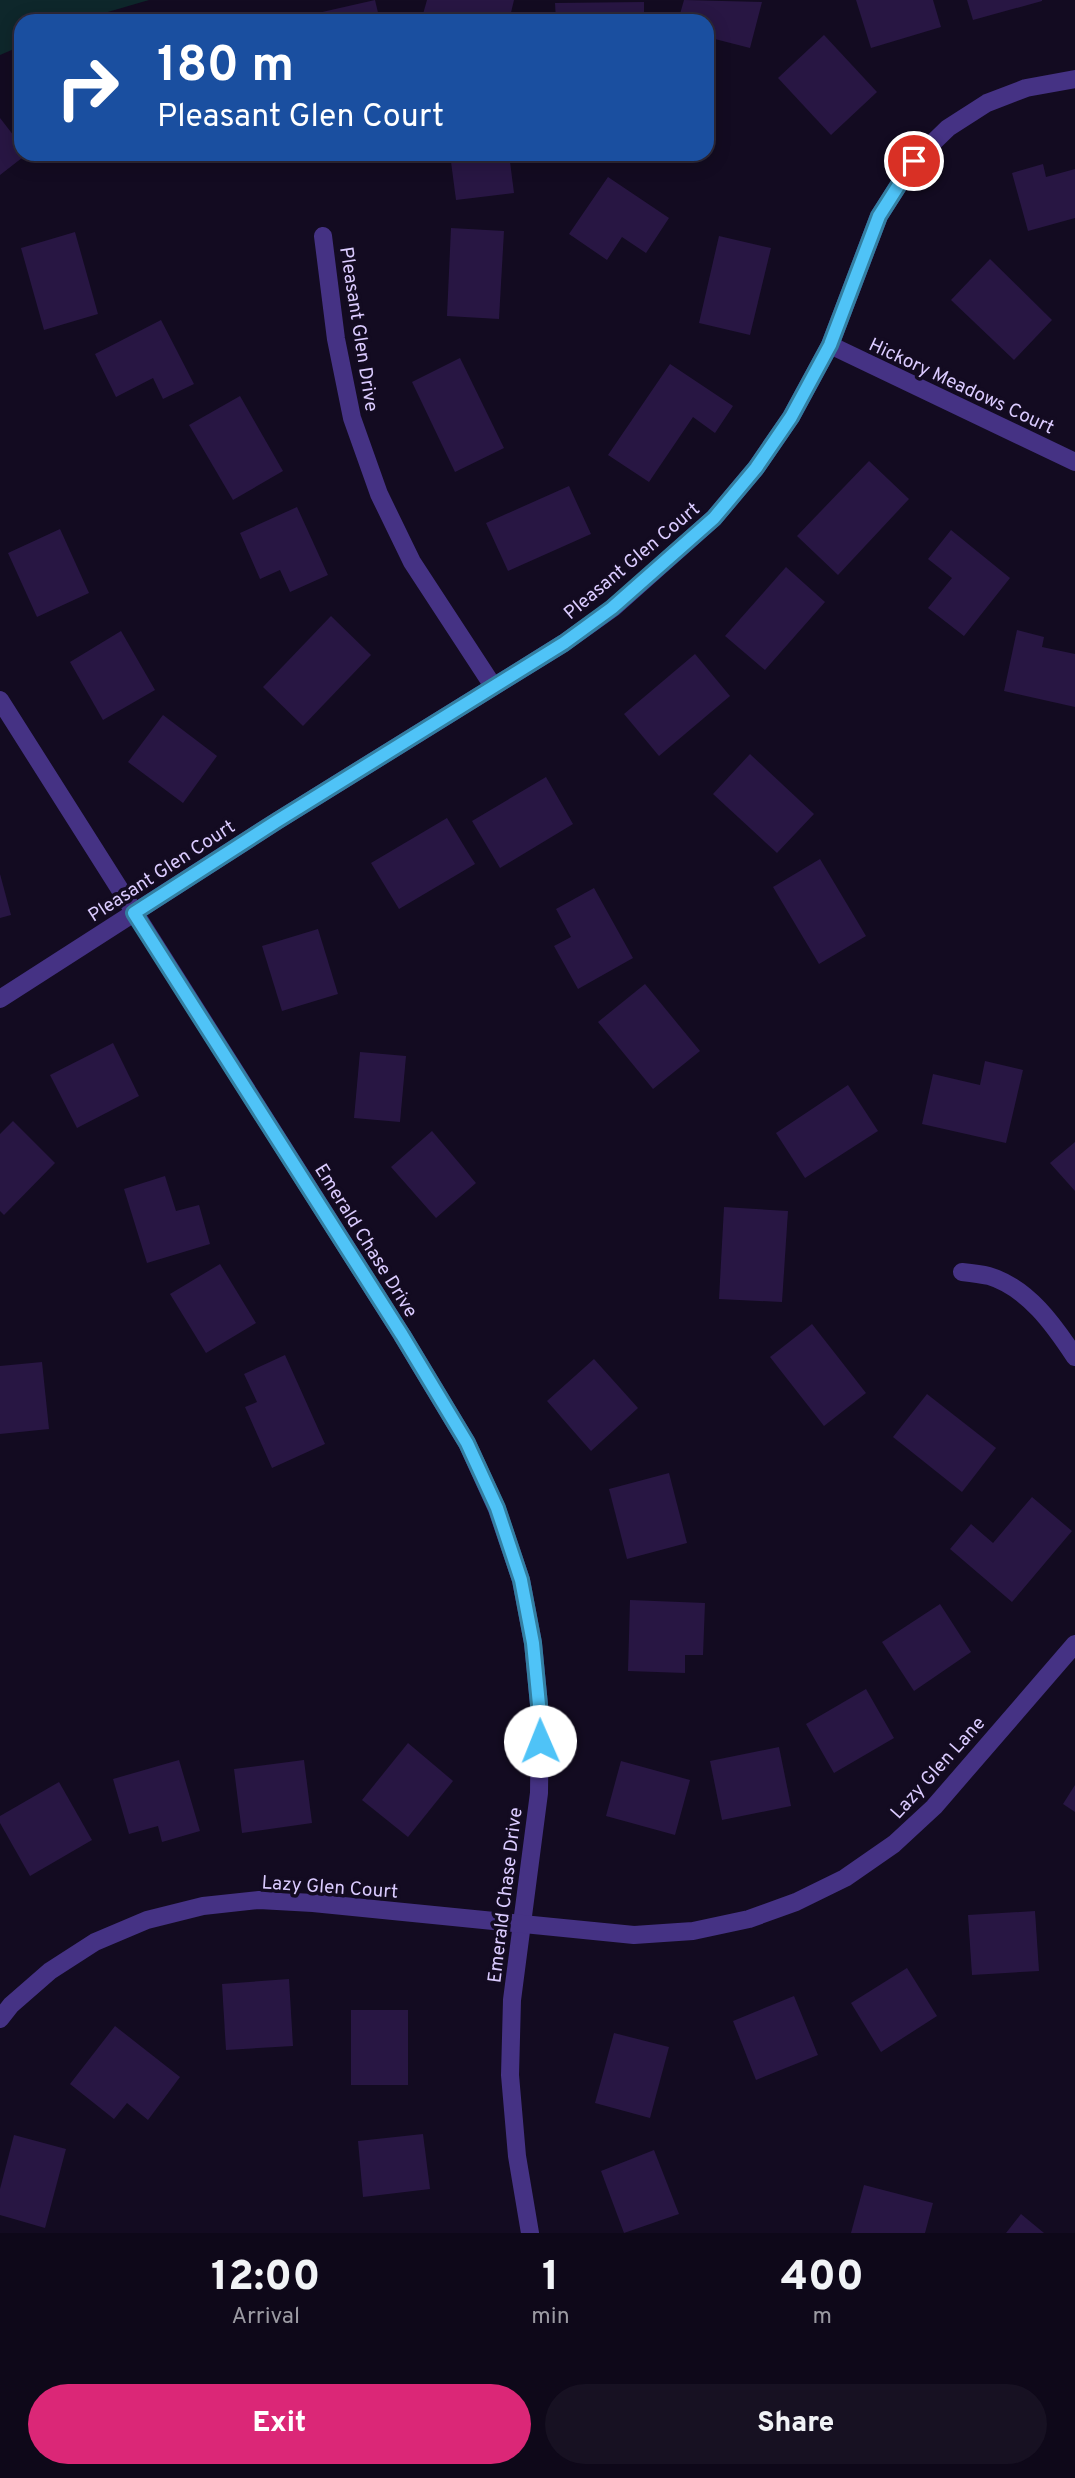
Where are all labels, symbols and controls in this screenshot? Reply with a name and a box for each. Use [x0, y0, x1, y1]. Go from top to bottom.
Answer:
text: 180 m [157, 37, 294, 99]
icon: right [42, 42, 133, 133]
text: Pleasant Glen Court [157, 98, 444, 138]
pin [884, 131, 944, 191]
icon: arrive [895, 142, 933, 180]
street label: Pleasant Glen Drive [333, 245, 383, 414]
street label: Hickory Meadows Court [865, 333, 1058, 440]
street label: Pleasant Glen Court [559, 498, 705, 625]
street label: Pleasant Glen Court [84, 815, 240, 928]
street label: Emerald Chase Drive [308, 1160, 422, 1322]
position arrow [503, 1704, 577, 1778]
street label: Lazy Glen Lane [886, 1712, 991, 1825]
street label: Emerald Chase Drive [483, 1806, 529, 1984]
street label: Lazy Glen Court [261, 1871, 399, 1905]
text: 12:00 [211, 2252, 320, 2305]
text: 1 [542, 2252, 559, 2305]
text: 400 [781, 2252, 864, 2305]
text: Arrival [231, 2303, 300, 2332]
text: min [531, 2303, 570, 2332]
text: m [813, 2303, 832, 2332]
button: Exit [28, 2384, 531, 2464]
button: Share [545, 2384, 1047, 2464]

